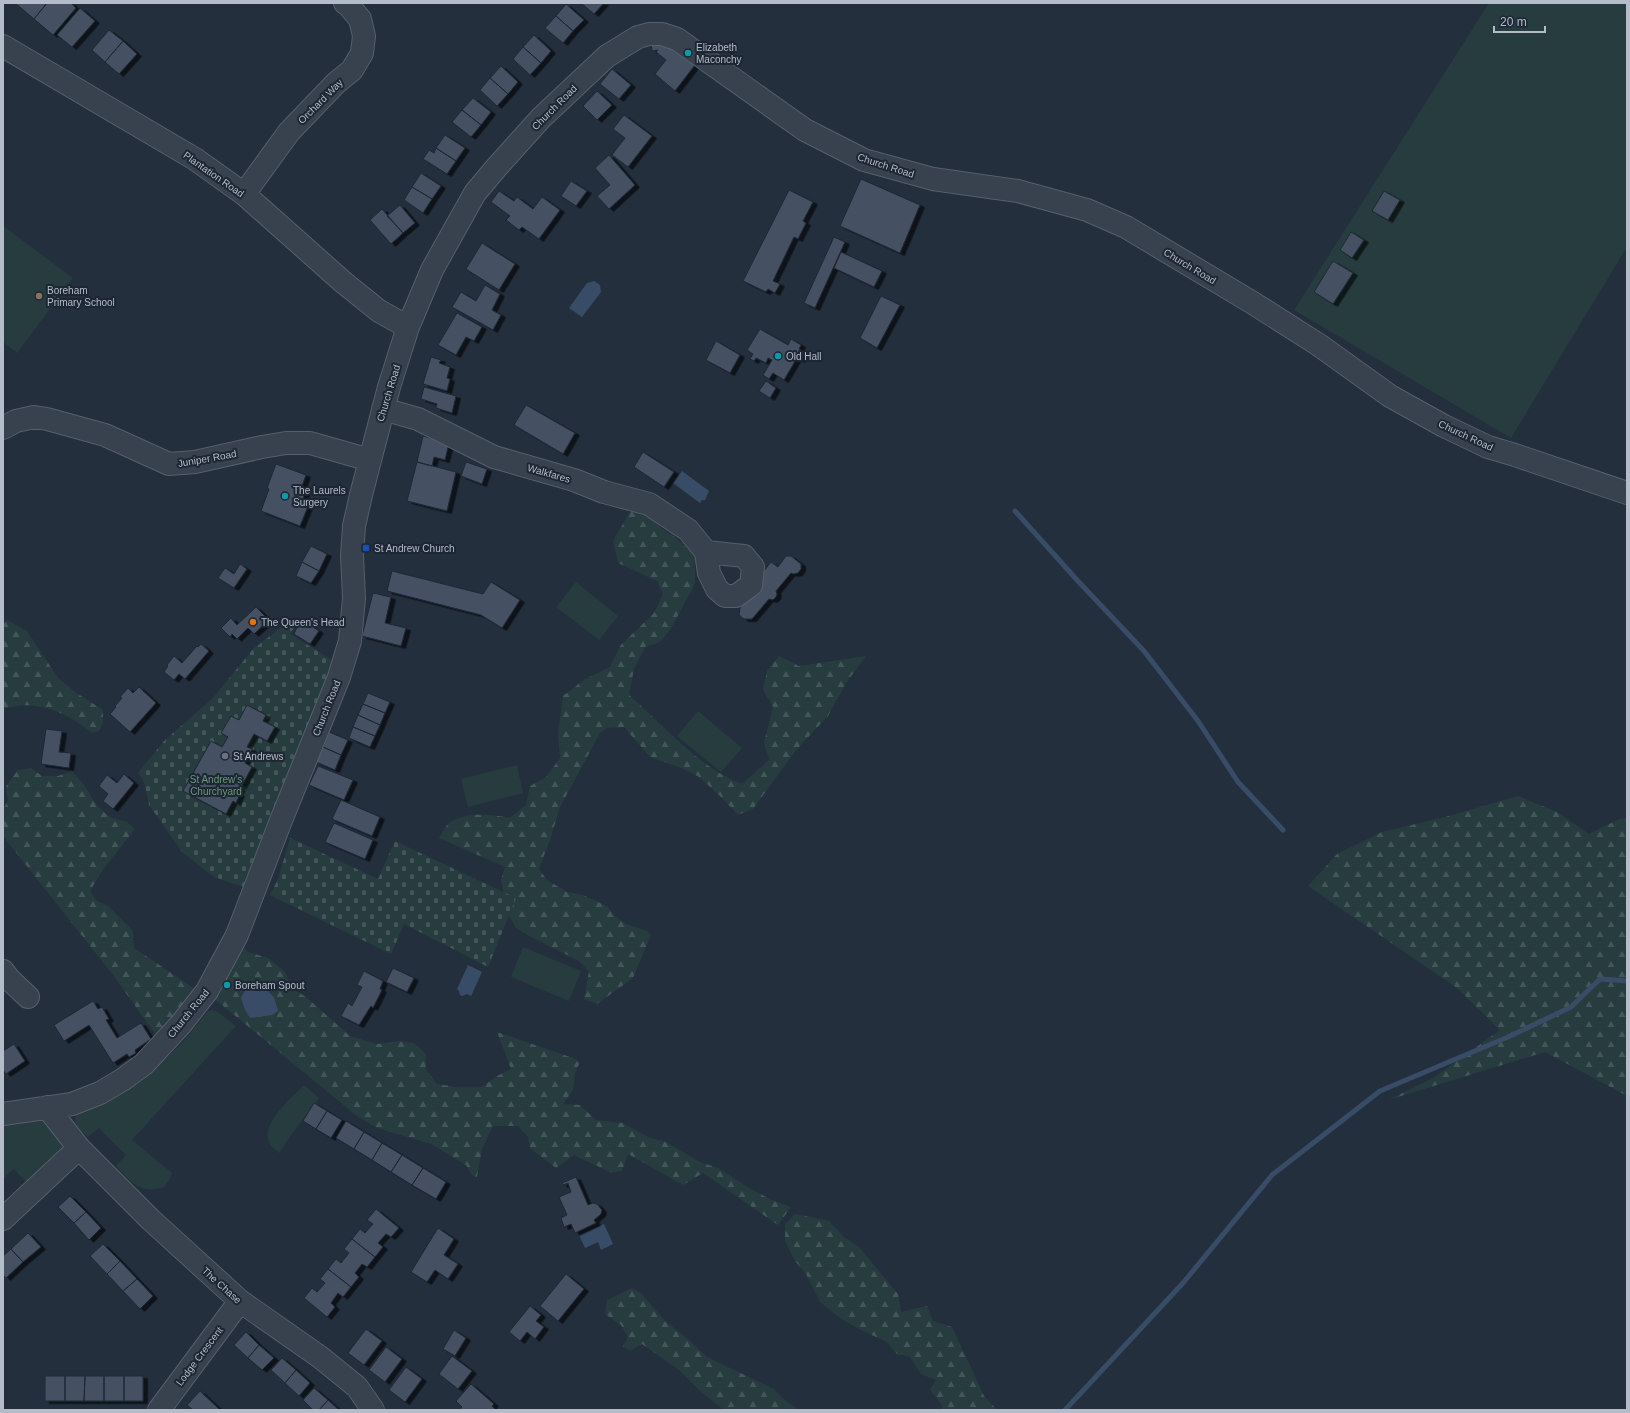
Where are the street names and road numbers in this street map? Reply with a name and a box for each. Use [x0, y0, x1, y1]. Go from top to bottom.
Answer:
street label: Orchard Way [296, 77, 345, 126]
street label: Church Road [530, 83, 579, 132]
street label: Plantation Road [181, 149, 246, 199]
street label: Church Road [856, 151, 916, 180]
street label: Church Road [1162, 247, 1218, 286]
street label: Church Road [375, 363, 402, 423]
street label: Church Road [1437, 418, 1495, 453]
street label: Juniper Road [177, 448, 237, 469]
street label: Walkfares [526, 462, 572, 485]
street label: Church Road [310, 679, 343, 738]
street label: Church Road [166, 987, 211, 1040]
street label: The Chase [200, 1265, 244, 1306]
street label: Lodge Crescent [174, 1325, 225, 1388]

